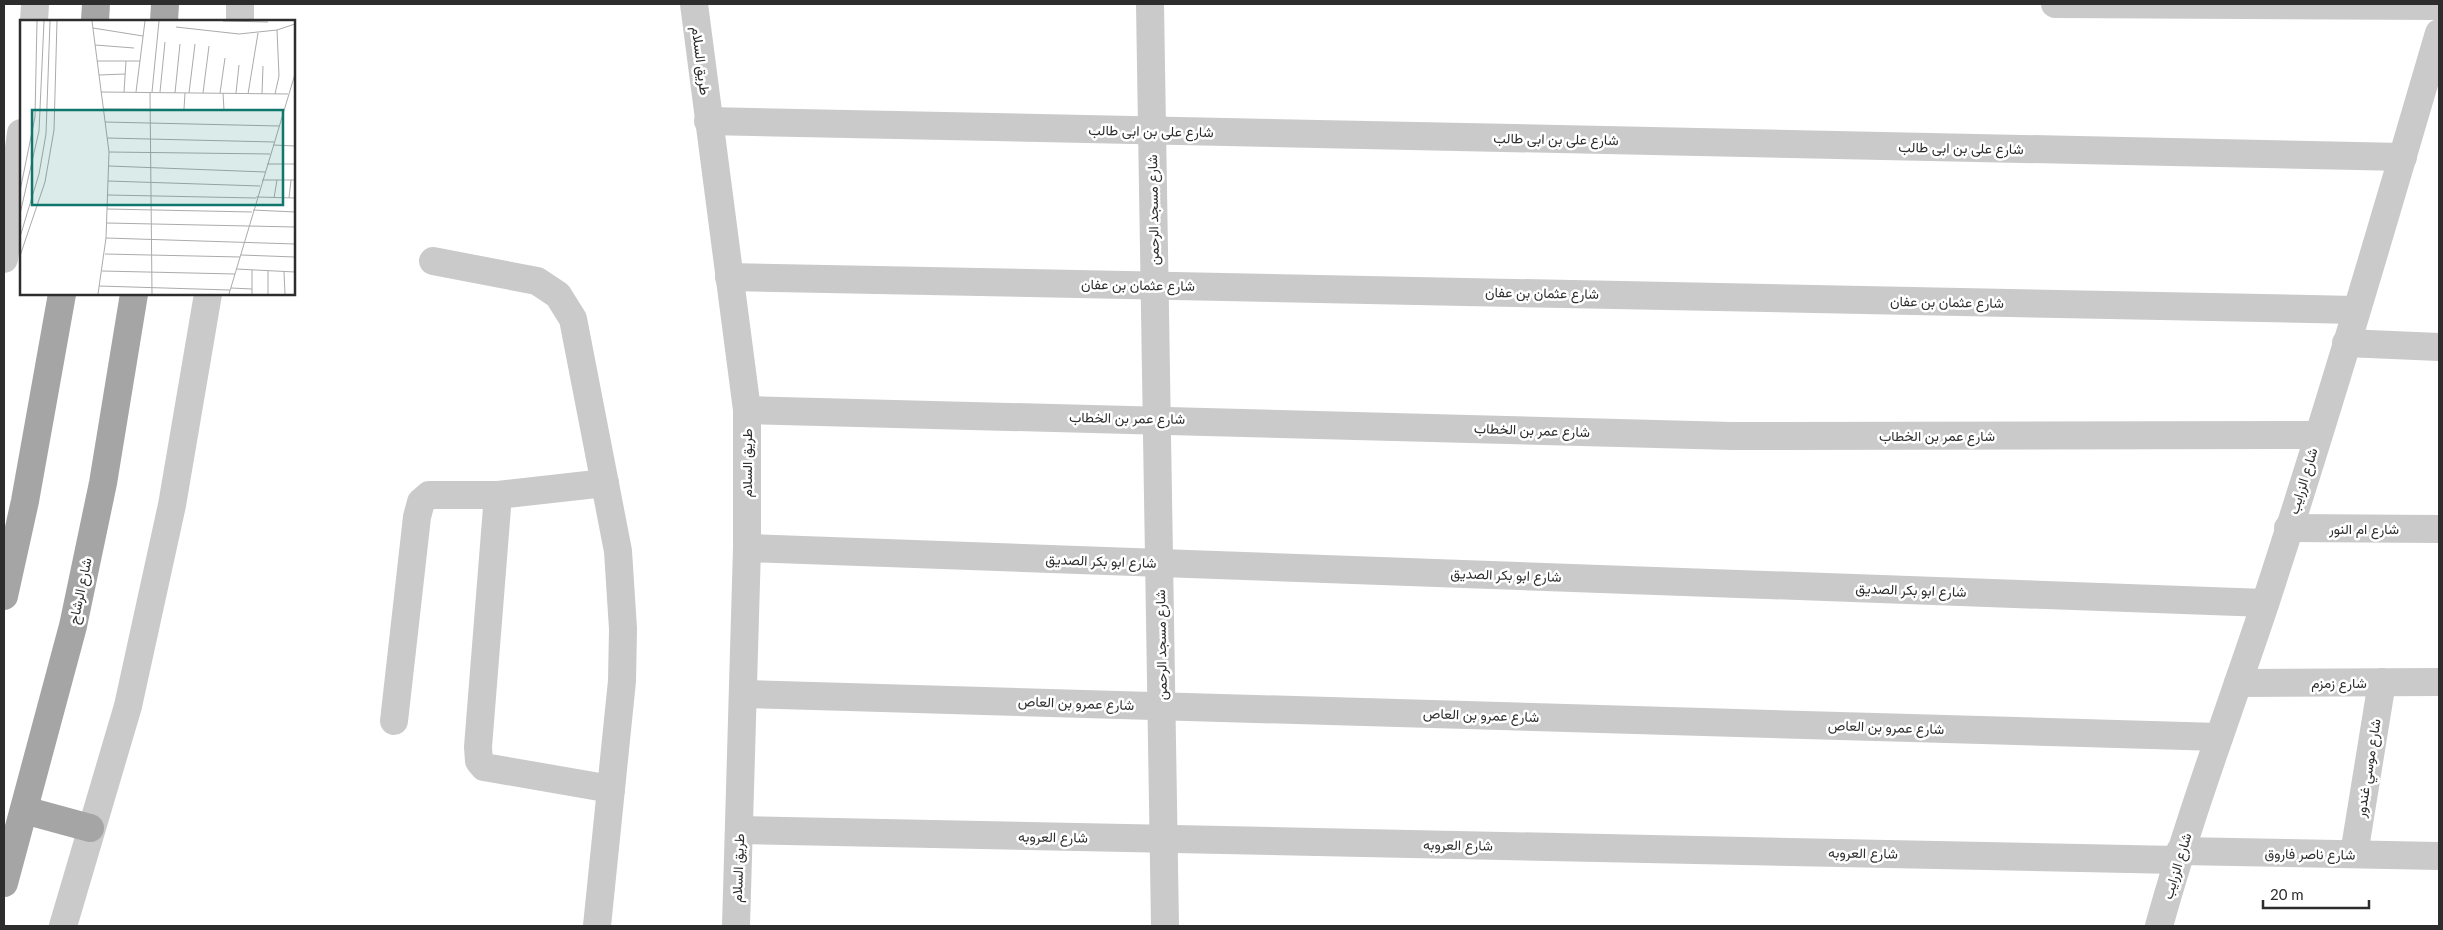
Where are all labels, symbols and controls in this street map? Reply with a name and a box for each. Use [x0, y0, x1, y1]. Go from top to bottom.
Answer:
inset map [20, 20, 295, 295]
street label: طريق السلام [688, 26, 714, 96]
street label: شارع على بن ابى طالب [1088, 121, 1214, 143]
street label: شارع على بن ابى طالب [1493, 129, 1619, 151]
street label: شارع على بن ابى طالب [1898, 138, 2024, 160]
street label: شارع مسجد الرحمن [1143, 154, 1165, 266]
street label: شارع عثمان بن عفان [1081, 275, 1195, 297]
street label: شارع عثمان بن عفان [1485, 283, 1599, 305]
street label: شارع عثمان بن عفان [1890, 292, 2004, 314]
street label: شارع عمر بن الخطاب [1069, 408, 1185, 430]
street label: شارع عمر بن الخطاب [1474, 419, 1590, 443]
street label: شارع عمر بن الخطاب [1879, 427, 1995, 447]
street label: طريق السلام [738, 428, 756, 498]
street label: شارع الزرايب [2284, 446, 2324, 517]
street label: شارع ام النور [2328, 520, 2399, 540]
street label: شارع ابو بكر الصديق [1045, 550, 1157, 574]
street label: شارع الرشاح [64, 556, 98, 626]
street label: شارع ابو بكر الصديق [1450, 564, 1562, 588]
street label: شارع ابو بكر الصديق [1855, 579, 1967, 603]
street label: شارع مسجد الرحمن [1151, 589, 1173, 701]
street label: شارع زمزم [2311, 674, 2367, 694]
street label: شارع عمرو بن العاص [1017, 692, 1134, 716]
street label: شارع عمرو بن العاص [1422, 704, 1539, 728]
street label: شارع عمرو بن العاص [1827, 716, 1944, 740]
street label: شارع موسي غندور [2351, 717, 2388, 820]
street label: شارع العروبه [1018, 827, 1088, 849]
street label: شارع الزرايب [2158, 831, 2198, 902]
street label: طريق السلام [728, 833, 748, 903]
street label: شارع العروبه [1423, 835, 1493, 857]
street label: شارع العروبه [1828, 843, 1898, 865]
street label: شارع ناصر فاروق [2264, 844, 2355, 866]
scale bar [2263, 878, 2369, 910]
text: 20 m [2270, 885, 2304, 903]

